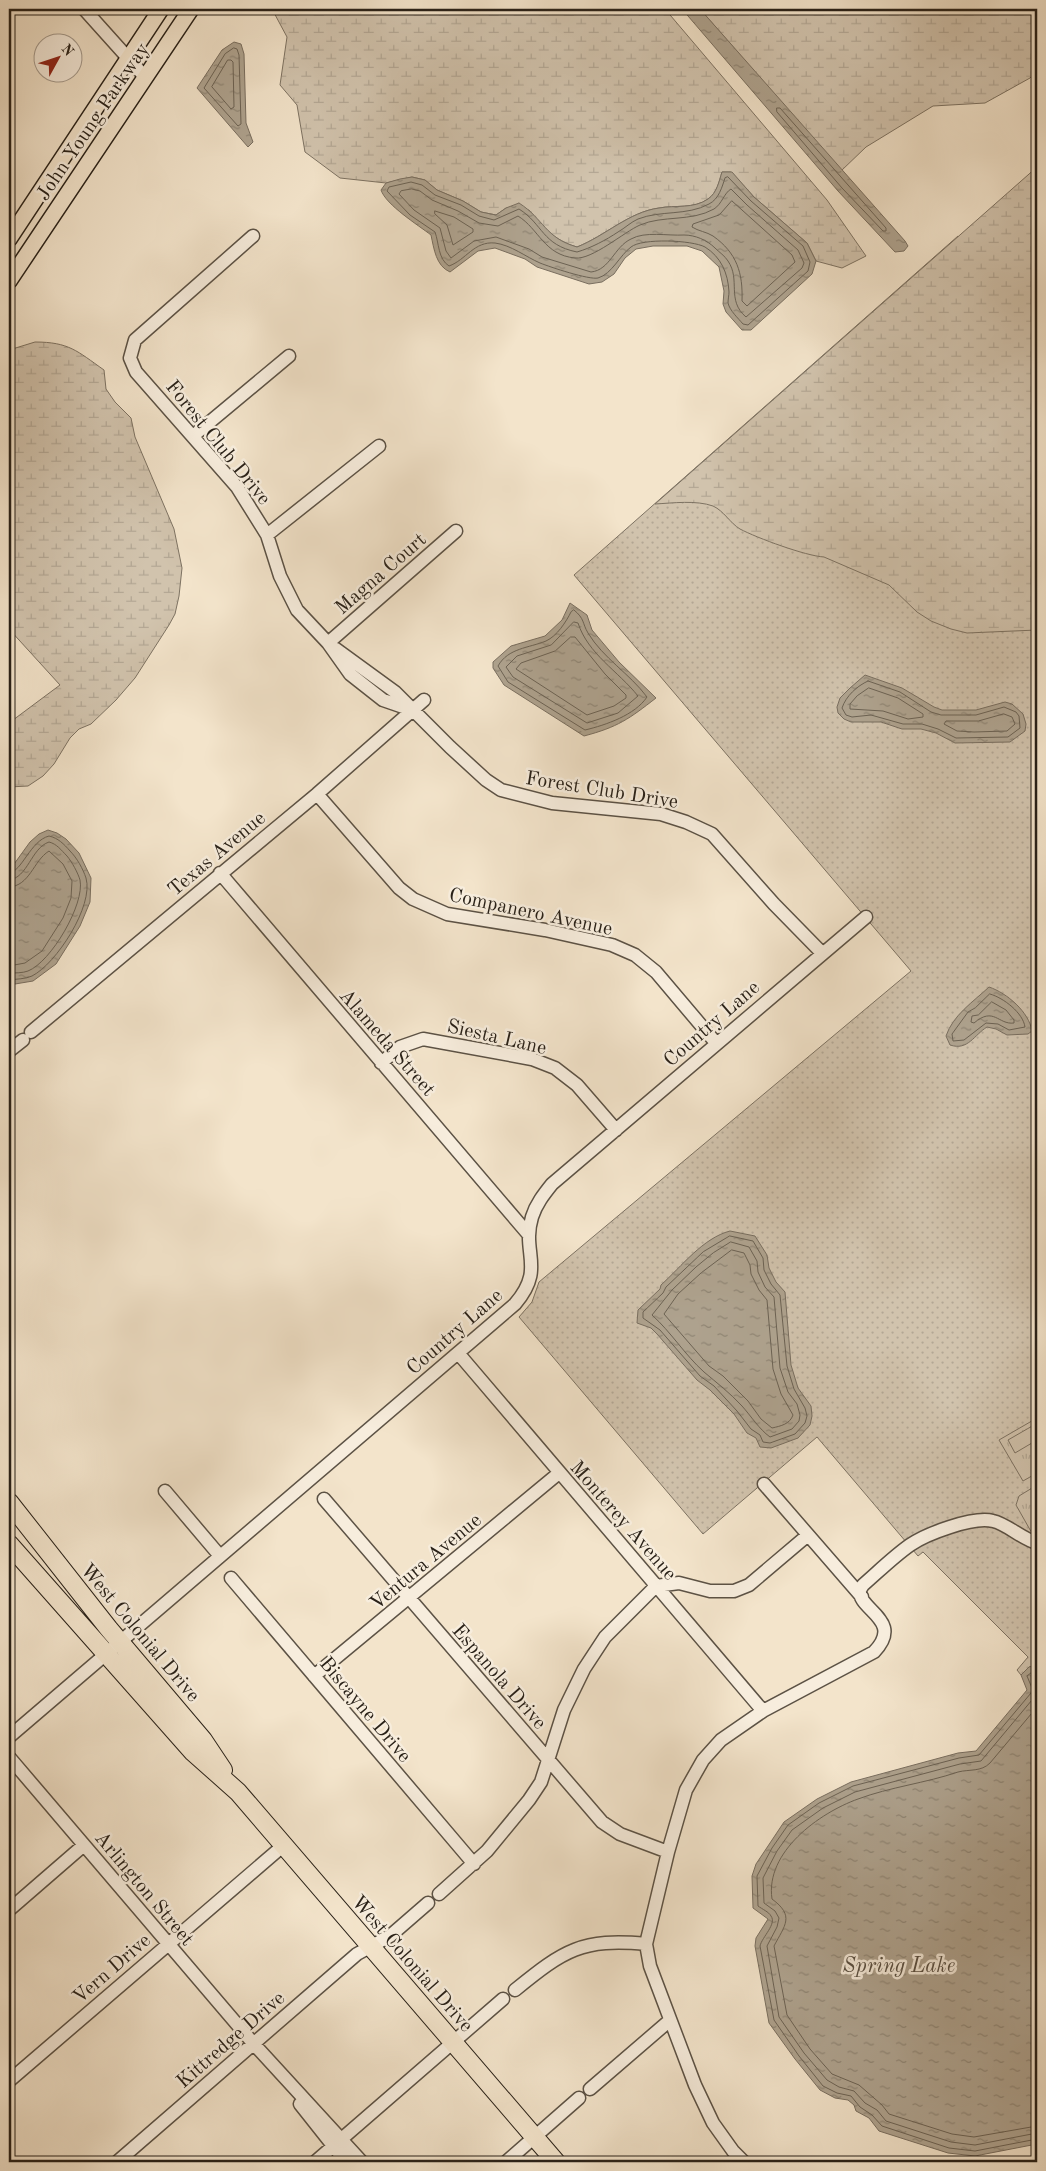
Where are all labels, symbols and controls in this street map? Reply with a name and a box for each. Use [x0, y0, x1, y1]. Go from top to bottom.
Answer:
north arrow [32, 32, 82, 82]
street label: John Young Parkway [34, 39, 154, 204]
text: N [58, 42, 76, 59]
street label: Forest Club Drive [161, 377, 274, 509]
street label: Magna Court [332, 530, 430, 619]
street label: Forest Club Drive [524, 769, 679, 813]
street label: Texas Avenue [165, 808, 270, 901]
street label: Companero Avenue [447, 886, 614, 940]
street label: Country Lane [661, 978, 764, 1071]
street label: Alameda Street [335, 986, 438, 1101]
street label: Siesta Lane [445, 1017, 548, 1059]
street label: Country Lane [404, 1286, 507, 1379]
street label: Monterey Avenue [565, 1458, 680, 1585]
street label: Ventura Avenue [367, 1510, 486, 1615]
street label: West Colonial Drive [76, 1560, 203, 1706]
street label: Espanola Drive [448, 1621, 549, 1734]
street label: Biscayne Drive [315, 1654, 414, 1767]
street label: Arlington Street [90, 1828, 197, 1950]
street label: West Colonial Drive [347, 1892, 476, 2036]
street label: Vern Drive [70, 1931, 155, 2008]
water label: Spring Lake [843, 1956, 955, 1977]
street label: Kittredge Drive [173, 1988, 289, 2093]

